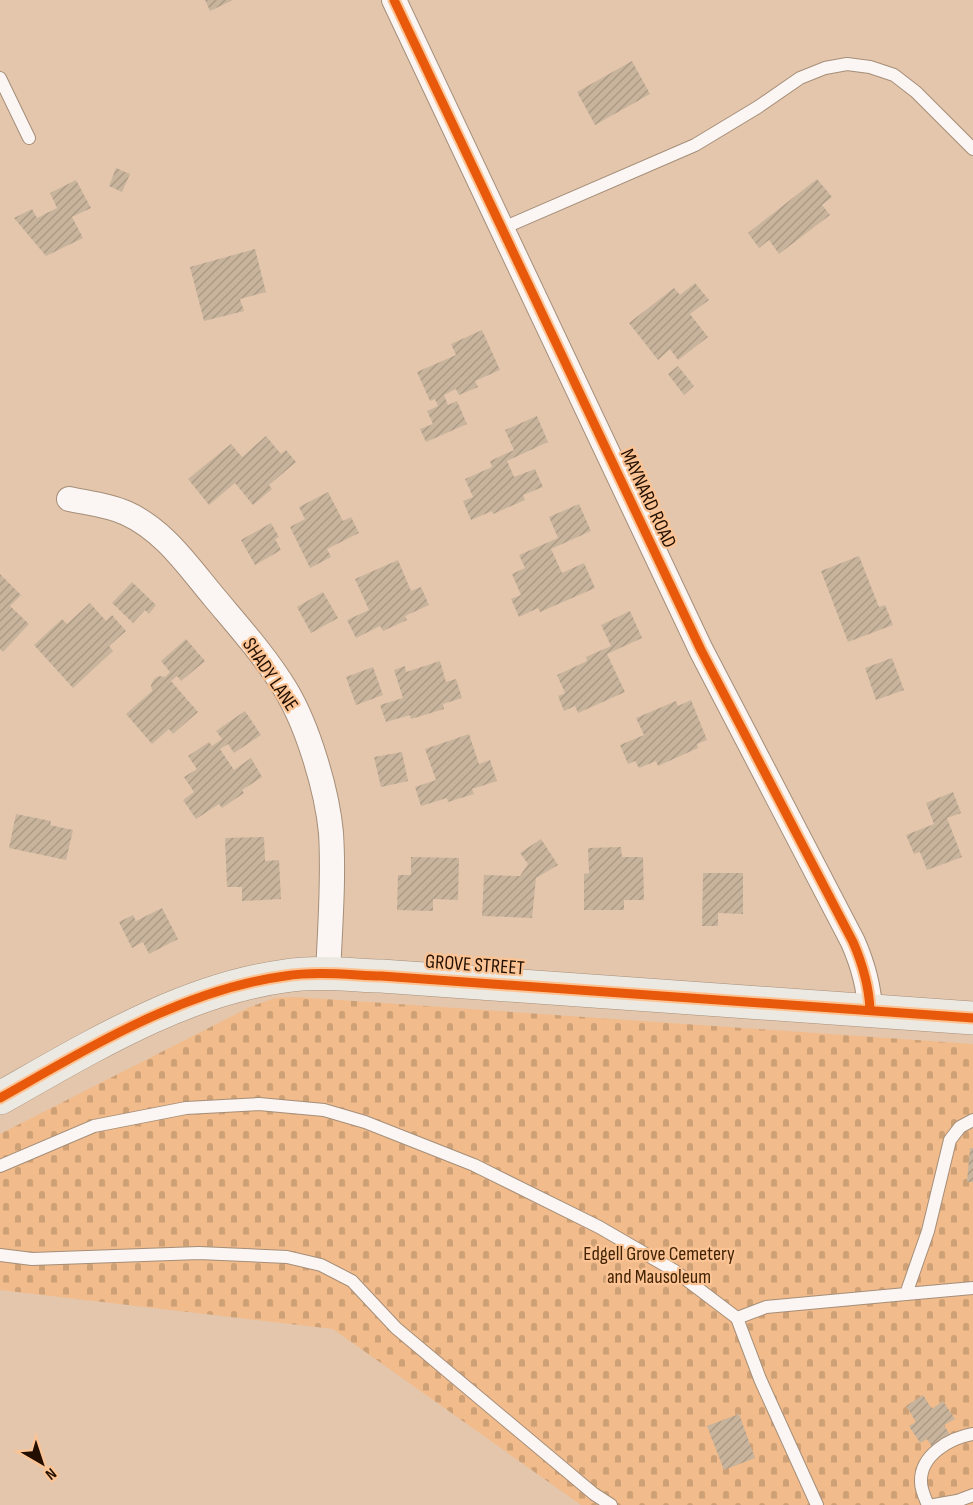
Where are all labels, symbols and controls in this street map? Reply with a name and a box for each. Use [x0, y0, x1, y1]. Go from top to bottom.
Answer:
street label: MAYNARD ROAD [615, 445, 681, 552]
street label: SHADY LANE [237, 633, 303, 716]
street label: GROVE STREET [424, 950, 525, 980]
park label: Edgell Grove Cemetery and Mausoleum [583, 1242, 735, 1289]
north arrow [12, 1433, 72, 1493]
text: N [41, 1463, 60, 1484]

